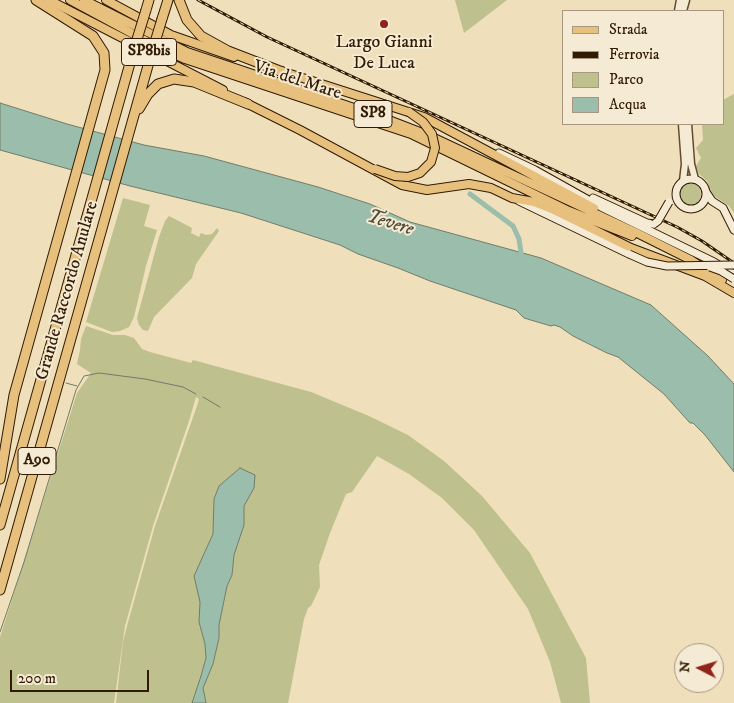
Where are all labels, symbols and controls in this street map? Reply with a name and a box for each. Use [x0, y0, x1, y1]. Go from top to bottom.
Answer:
legend [562, 10, 724, 125]
marker: Largo Gianni De Luca [378, 18, 390, 30]
text: Strada [609, 20, 647, 39]
place label: Largo Gianni De Luca [335, 32, 433, 74]
road number: SP8bis [122, 38, 176, 66]
text: Ferrovia [609, 45, 659, 64]
street label: Via del Mare [250, 57, 344, 105]
text: Parco [609, 70, 643, 89]
text: Acqua [609, 95, 646, 114]
road number: SP8 [354, 100, 392, 128]
street label: Grande Raccordo Anulare [32, 199, 104, 383]
water label: Tevere [364, 206, 416, 242]
road number: A90 [18, 448, 56, 474]
north arrow [674, 643, 724, 693]
scale bar [12, 660, 151, 692]
text: N [676, 660, 695, 673]
text: 200 m [18, 669, 56, 688]

